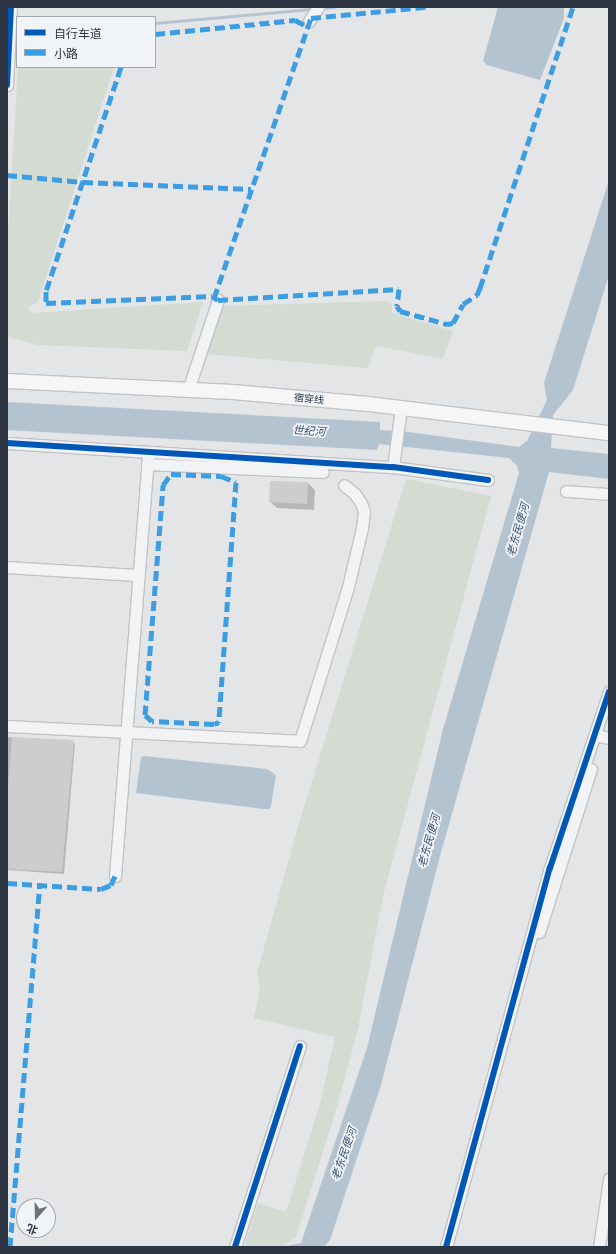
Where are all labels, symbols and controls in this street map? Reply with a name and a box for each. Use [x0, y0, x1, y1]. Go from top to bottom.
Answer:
legend [16, 16, 156, 68]
text: 自行车道 [54, 27, 102, 41]
text: 小路 [54, 47, 78, 61]
street label: 宿穿线 [294, 392, 324, 406]
water label: 世纪河 [292, 425, 326, 439]
water label: 老东民便河 [505, 502, 533, 558]
water label: 老东民便河 [416, 813, 444, 869]
water label: 老东民便河 [330, 1126, 360, 1182]
north arrow [16, 1198, 56, 1238]
text: 北 [25, 1221, 39, 1237]

